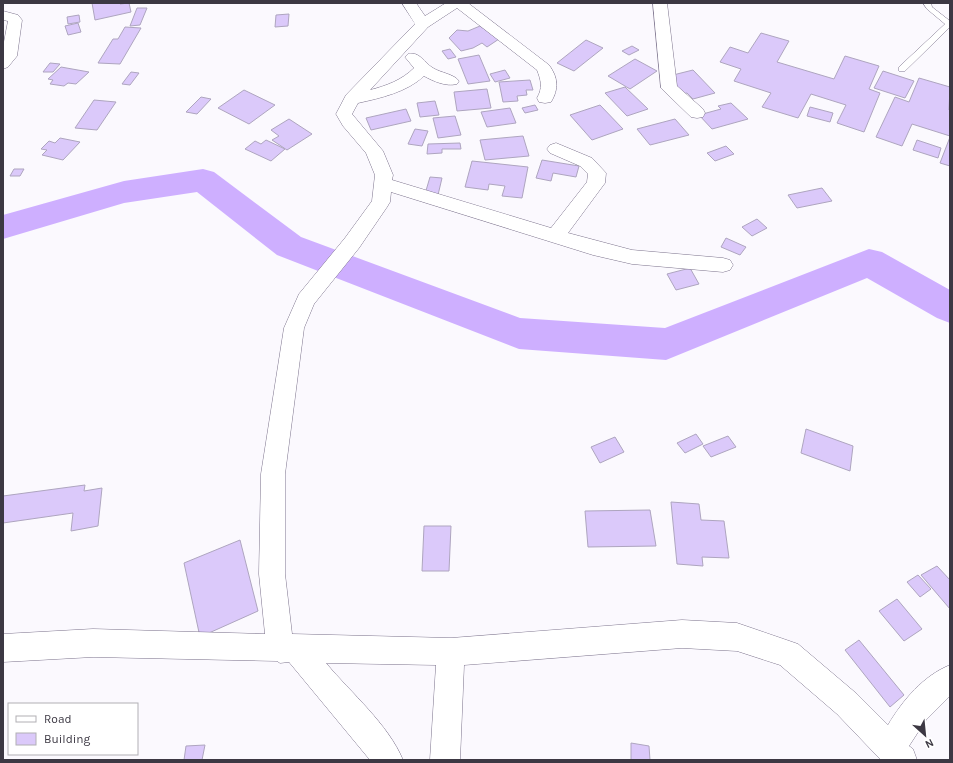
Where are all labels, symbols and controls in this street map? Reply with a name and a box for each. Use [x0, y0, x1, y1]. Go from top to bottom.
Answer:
legend [8, 703, 138, 755]
text: Road [44, 712, 72, 726]
north arrow [905, 715, 945, 755]
text: Building [44, 732, 91, 746]
text: N [923, 736, 936, 751]

